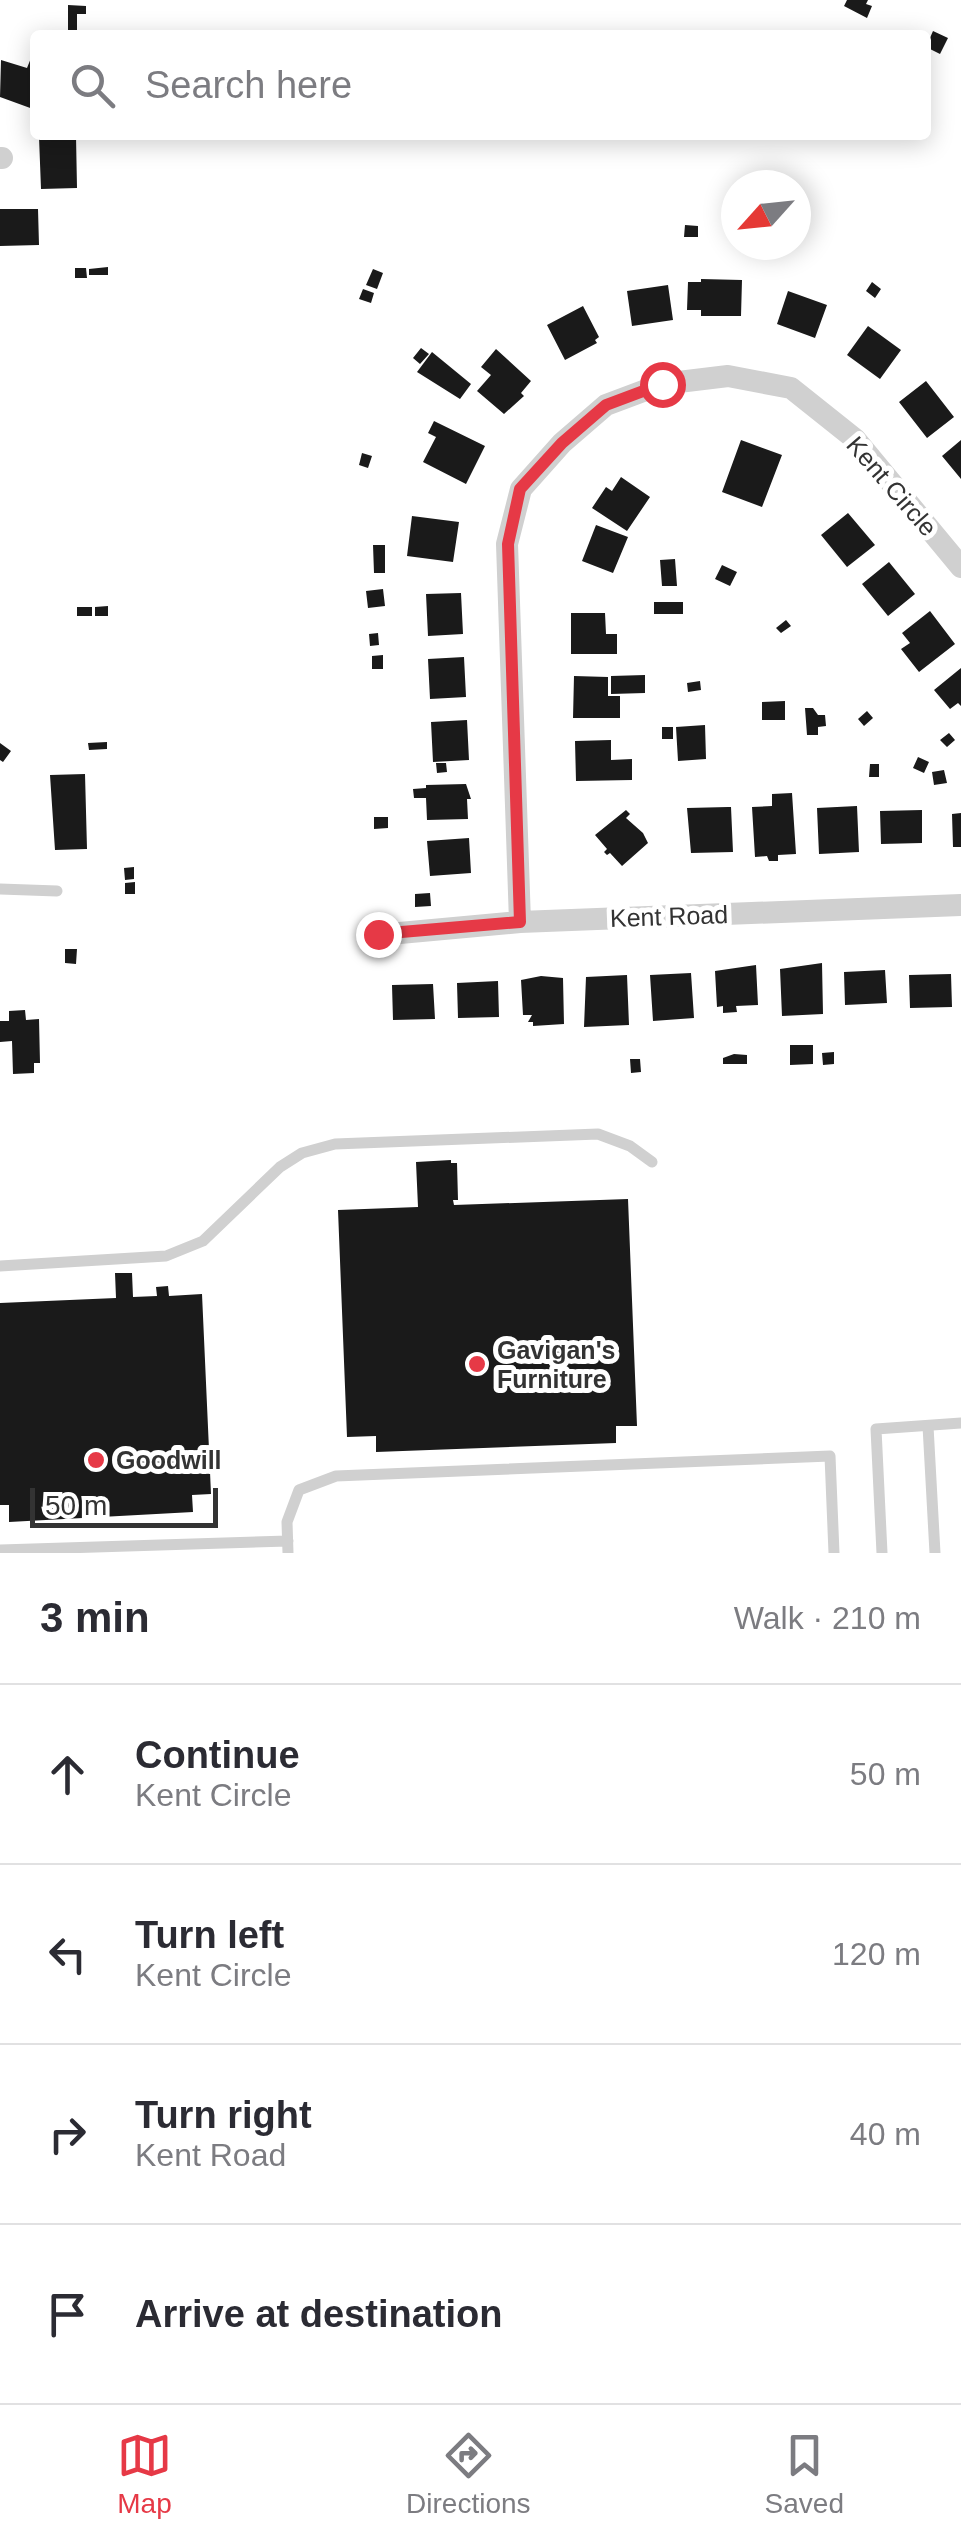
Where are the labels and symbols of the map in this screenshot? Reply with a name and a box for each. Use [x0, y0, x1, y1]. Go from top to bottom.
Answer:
north arrow [721, 170, 811, 260]
route start [640, 362, 686, 408]
street label: Kent Circle [841, 431, 943, 541]
street label: Kent Road [609, 900, 729, 932]
route end [356, 912, 402, 958]
place label: Gavigan's Furniture [497, 1336, 616, 1393]
marker: Gavigan's Furniture [466, 1353, 488, 1375]
place label: Goodwill [116, 1446, 222, 1474]
marker: Goodwill [85, 1449, 107, 1471]
scale bar [30, 1483, 218, 1528]

